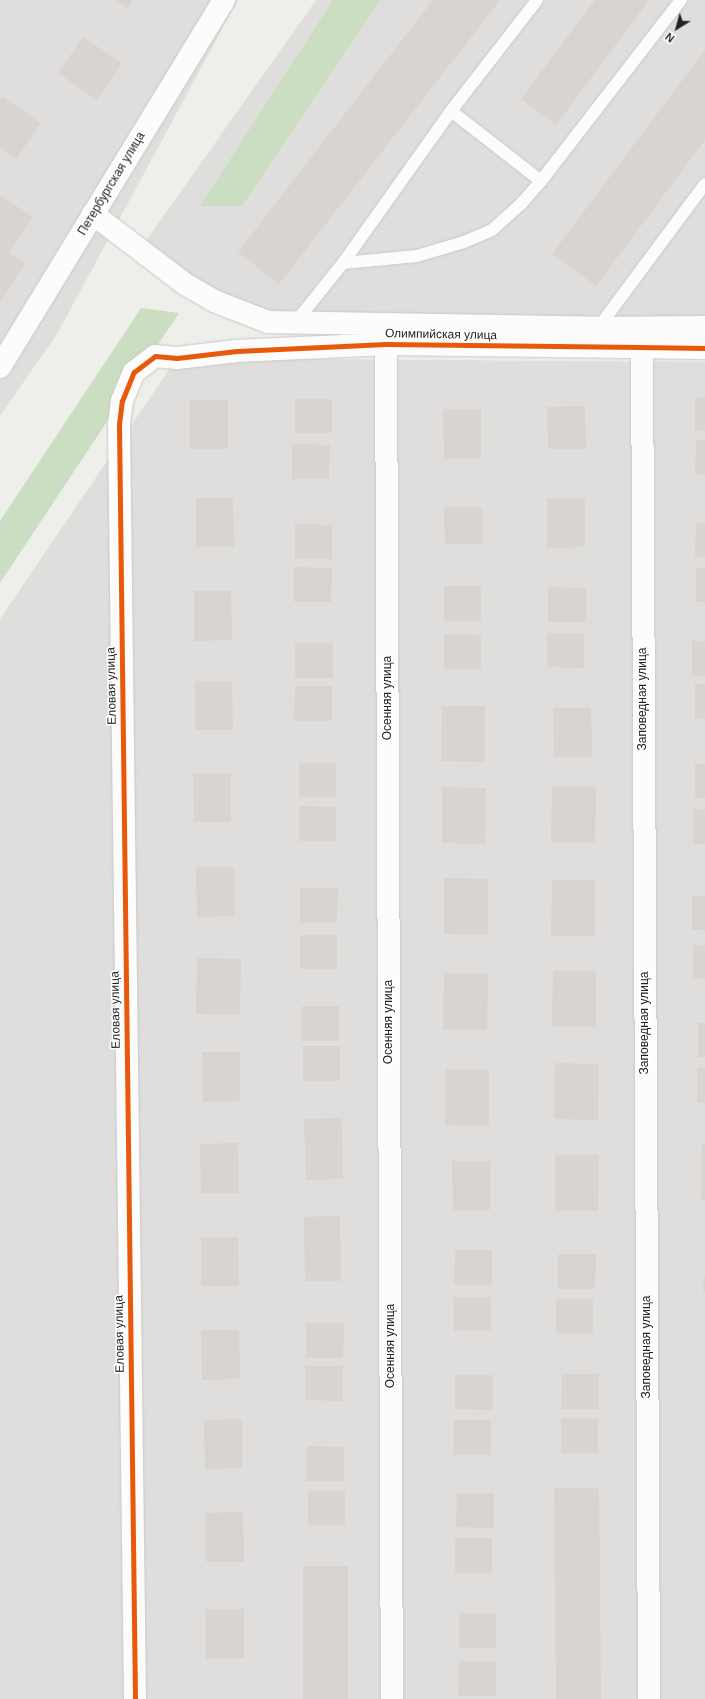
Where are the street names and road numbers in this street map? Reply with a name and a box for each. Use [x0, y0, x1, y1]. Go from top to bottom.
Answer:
street label: Петербургская улица [75, 130, 149, 238]
street label: Олимпийская улица [385, 327, 497, 343]
street label: Еловая улица [104, 647, 120, 725]
street label: Заповедная улица [636, 648, 650, 750]
street label: Осенняя улица [381, 656, 395, 740]
street label: Еловая улица [108, 971, 124, 1049]
street label: Заповедная улица [638, 972, 652, 1074]
street label: Осенняя улица [382, 980, 396, 1064]
street label: Еловая улица [112, 1295, 128, 1373]
street label: Заповедная улица [640, 1296, 654, 1398]
street label: Осенняя улица [384, 1304, 398, 1388]

